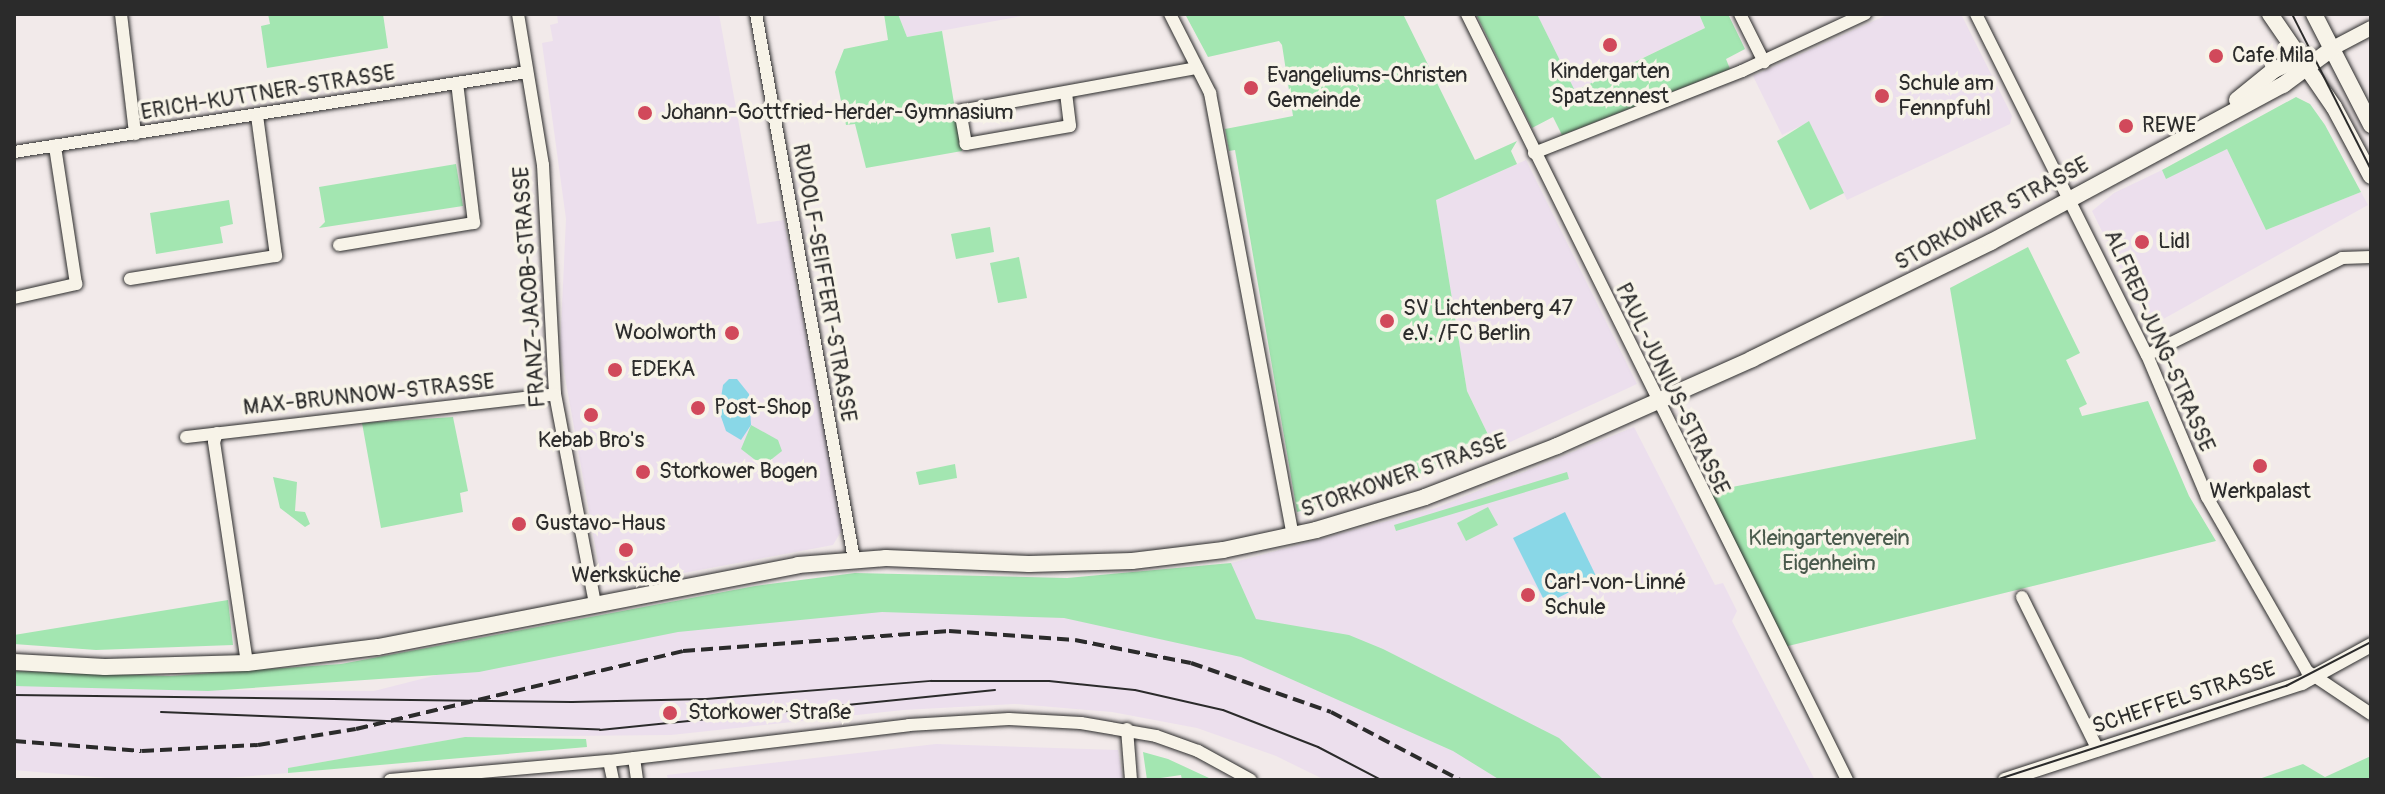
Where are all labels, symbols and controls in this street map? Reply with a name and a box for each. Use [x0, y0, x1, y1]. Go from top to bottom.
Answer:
marker: Kindergarten Spatzennest [1601, 36, 1619, 54]
place label: Cafe Mila [2232, 43, 2314, 69]
marker: Cafe Mila [2207, 47, 2225, 65]
place label: Kindergarten Spatzennest [1550, 58, 1670, 110]
street label: ERICH-KUTTNER-STRASSE [139, 60, 397, 126]
place label: Evangeliums-Christen Gemeinde [1267, 62, 1467, 114]
place label: Schule am Fennpfuhl [1898, 70, 1994, 122]
marker: Evangeliums-Christen Gemeinde [1242, 79, 1260, 97]
marker: Schule am Fennpfuhl [1873, 87, 1891, 105]
place label: Johann-Gottfried-Herder-Gymnasium [661, 100, 1014, 126]
marker: Johann-Gottfried-Herder-Gymnasium [636, 104, 654, 122]
place label: REWE [2142, 113, 2196, 139]
marker: REWE [2117, 117, 2135, 135]
street label: RUDOLF-SEIFFERT-STRASSE [787, 142, 861, 424]
street label: STORKOWER STRASSE [1891, 152, 2093, 276]
street label: FRANZ-JACOB-STRASSE [508, 165, 552, 409]
street label: ALFRED-JUNG-STRASSE [2098, 226, 2220, 456]
place label: Lidl [2158, 229, 2190, 255]
marker: Lidl [2133, 233, 2151, 251]
street label: PAUL-JUNIUS-STRASSE [1609, 279, 1735, 499]
place label: SV Lichtenberg 47 e.V. /FC Berlin [1403, 295, 1573, 346]
marker: SV Lichtenberg 47 e.V. /FC Berlin [1378, 312, 1396, 330]
place label: Woolworth [615, 320, 716, 346]
marker: Woolworth [723, 324, 741, 342]
place label: EDEKA [631, 357, 695, 383]
marker: EDEKA [606, 361, 624, 379]
street label: MAX-BRUNNOW-STRASSE [242, 369, 496, 421]
place label: Post-Shop [714, 395, 812, 421]
marker: Post-Shop [689, 399, 707, 417]
marker: Kebab Bro's [582, 406, 600, 424]
place label: Kebab Bro's [538, 428, 644, 454]
street label: STORKOWER STRASSE [1298, 428, 1510, 524]
marker: Werkpalast [2251, 457, 2269, 475]
place label: Storkower Bogen [659, 459, 818, 485]
marker: Storkower Bogen [634, 463, 652, 481]
place label: Werkpalast [2209, 479, 2311, 505]
place label: Gustavo-Haus [535, 511, 665, 537]
marker: Gustavo-Haus [510, 515, 528, 533]
park label: Kleingartenverein Eigenheim [1748, 525, 1910, 576]
marker: Werksküche [617, 541, 635, 559]
place label: Werksküche [571, 563, 681, 589]
place label: Carl-von-Linné Schule [1544, 569, 1686, 620]
marker: Carl-von-Linné Schule [1519, 586, 1537, 604]
street label: SCHEFFELSTRASSE [2089, 656, 2279, 740]
place label: Storkower Straße [688, 700, 851, 726]
marker: Storkower Straße [659, 702, 681, 724]

